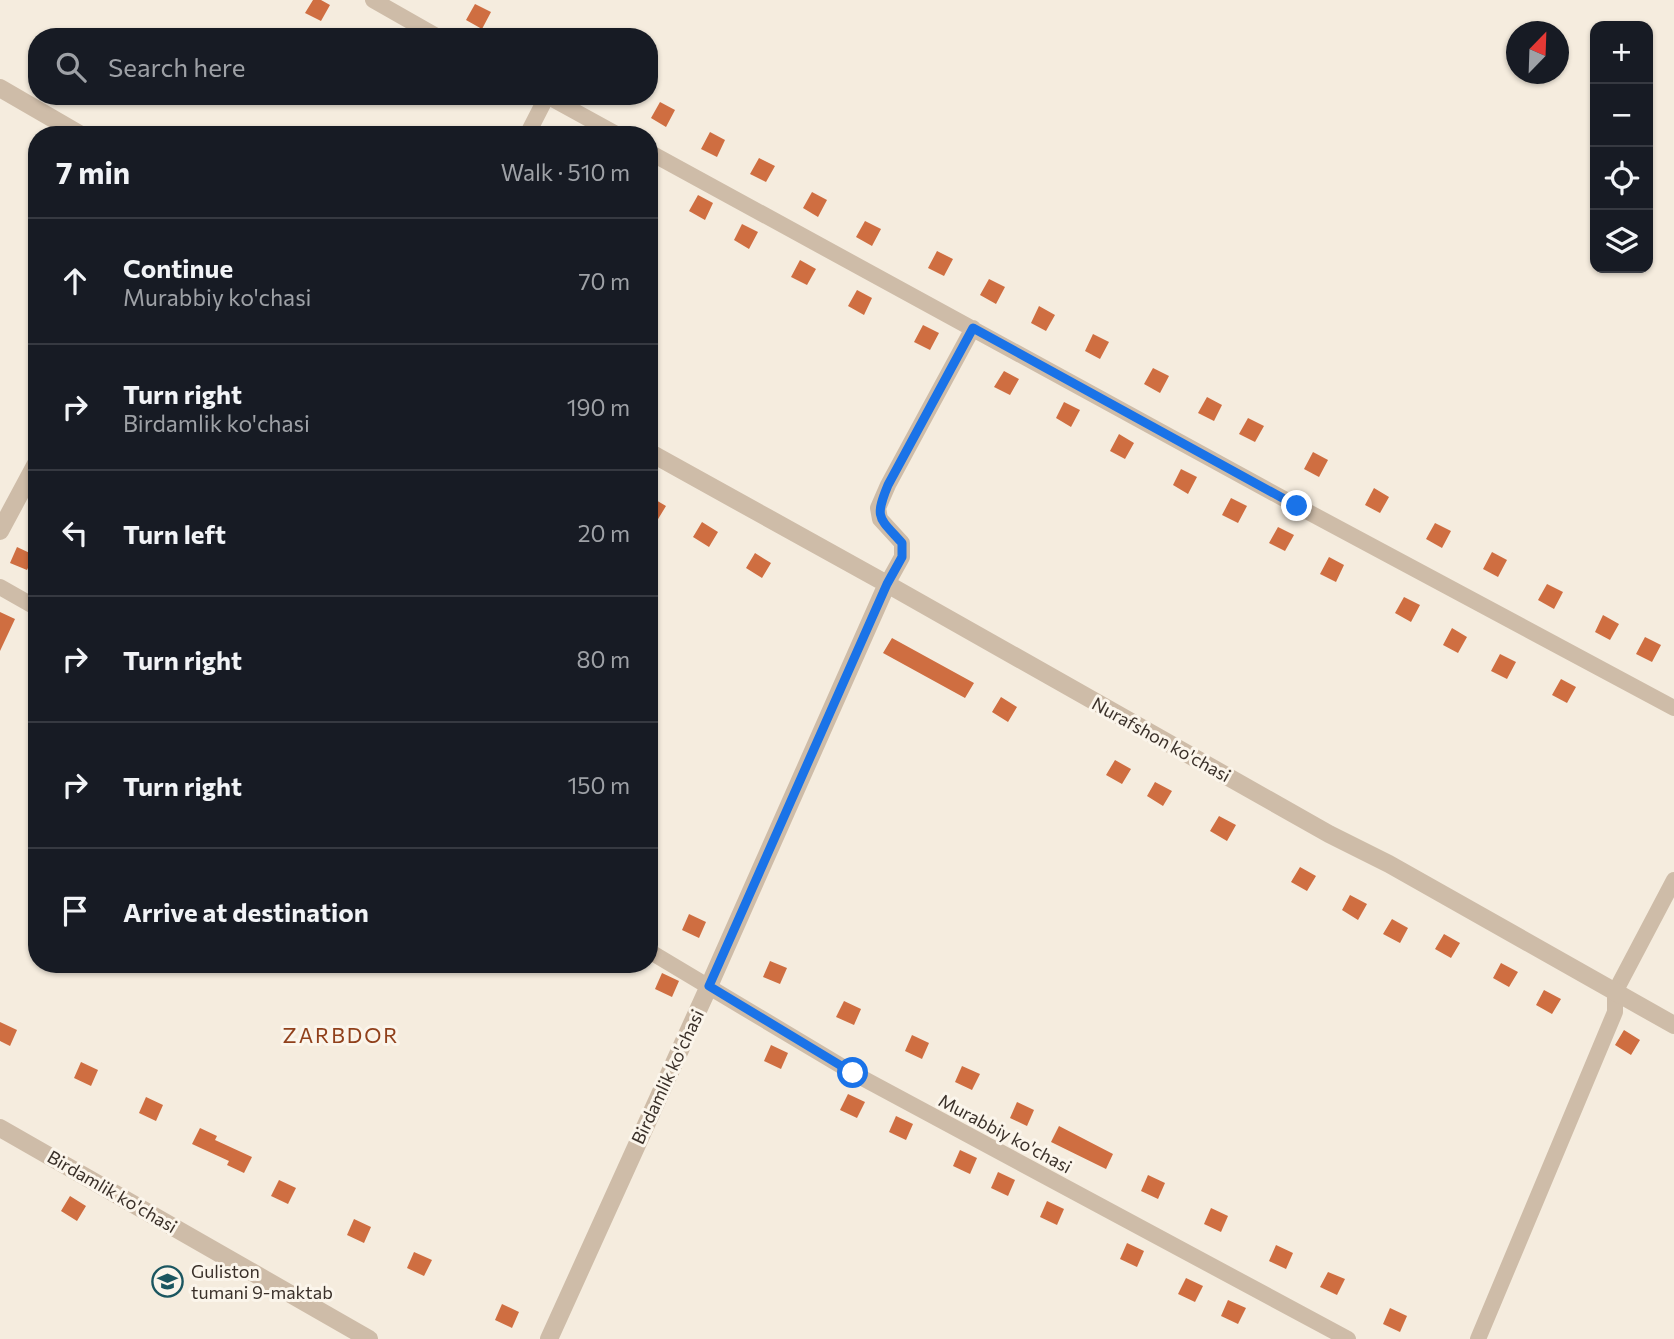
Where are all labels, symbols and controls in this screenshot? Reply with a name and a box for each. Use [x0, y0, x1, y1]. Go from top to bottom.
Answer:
north arrow [1506, 21, 1569, 84]
map controls [1590, 21, 1653, 273]
button: + [1590, 21, 1653, 84]
search box [28, 28, 658, 105]
icon: search [52, 48, 90, 86]
text: Search here [108, 51, 246, 82]
button: − [1590, 84, 1653, 147]
button: locate [1590, 147, 1653, 210]
text: 7 min [56, 153, 130, 190]
text: Walk · 510 m [501, 158, 630, 186]
button: layers [1590, 210, 1653, 273]
text: Continue [123, 252, 233, 283]
icon: ahead [56, 262, 94, 300]
text: 70 m [578, 267, 630, 295]
text: Murabbiy ko'chasi [123, 283, 312, 311]
text: Turn right [123, 378, 242, 409]
icon: right [56, 388, 94, 426]
text: 190 m [567, 393, 630, 421]
text: Birdamlik ko'chasi [123, 409, 310, 437]
route end [1281, 490, 1312, 521]
icon: left [56, 514, 94, 552]
text: Turn left [123, 518, 226, 549]
text: 20 m [578, 519, 630, 547]
icon: right [56, 640, 94, 678]
text: Turn right [123, 644, 242, 675]
text: 80 m [577, 645, 630, 673]
street label: Nurafshon ko'chasi [1088, 692, 1235, 786]
icon: right [56, 766, 94, 804]
text: Turn right [123, 770, 242, 801]
text: 150 m [567, 771, 630, 799]
icon: arrive [56, 892, 94, 930]
text: Arrive at destination [123, 896, 369, 927]
street label: Birdamlik ko'chasi [626, 1006, 708, 1147]
district label: ZARBDOR [283, 1022, 399, 1047]
route start [837, 1057, 868, 1088]
street label: Murabbiy ko'chasi [935, 1089, 1076, 1177]
street label: Birdamlik ko'chasi [44, 1145, 181, 1237]
place label: Guliston tumani 9-maktab [191, 1260, 333, 1303]
school or university icon: Guliston tumani 9-maktab [151, 1265, 185, 1299]

